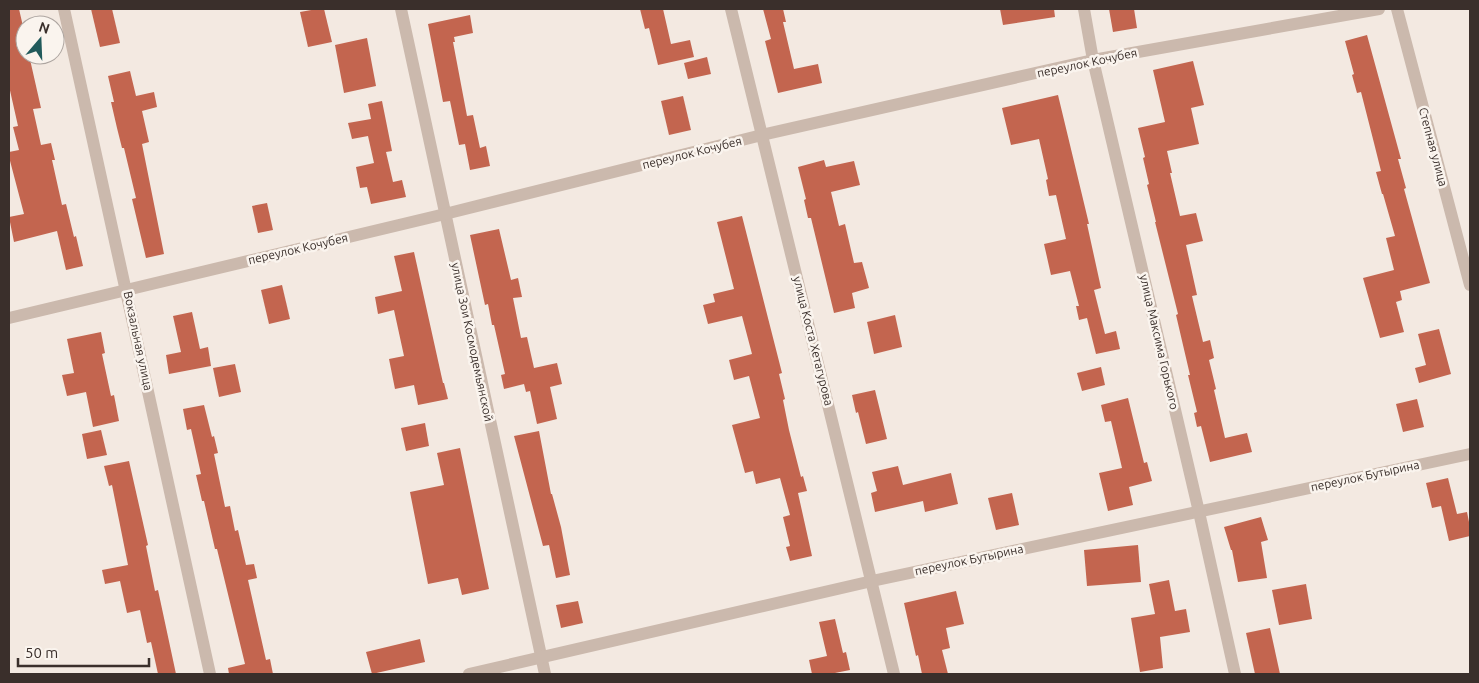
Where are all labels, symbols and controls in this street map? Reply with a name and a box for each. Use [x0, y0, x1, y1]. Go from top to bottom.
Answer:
north arrow [15, 15, 65, 65]
text: N [37, 18, 52, 37]
street label: переулок Кочубея [1036, 46, 1138, 79]
street label: Степная улица [1417, 106, 1450, 188]
street label: переулок Кочубея [641, 134, 743, 171]
street label: переулок Кочубея [247, 231, 349, 266]
street label: улица Зои Космодемьянской [449, 261, 496, 423]
street label: улица Максима Горького [1138, 273, 1181, 411]
street label: улица Коста Хетагурова [791, 275, 836, 407]
street label: Вокзальная улица [122, 290, 155, 392]
street label: переулок Бутырина [1309, 458, 1420, 493]
street label: переулок Бутырина [913, 542, 1024, 577]
scale bar [18, 636, 149, 668]
text: 50 m [25, 644, 58, 661]

